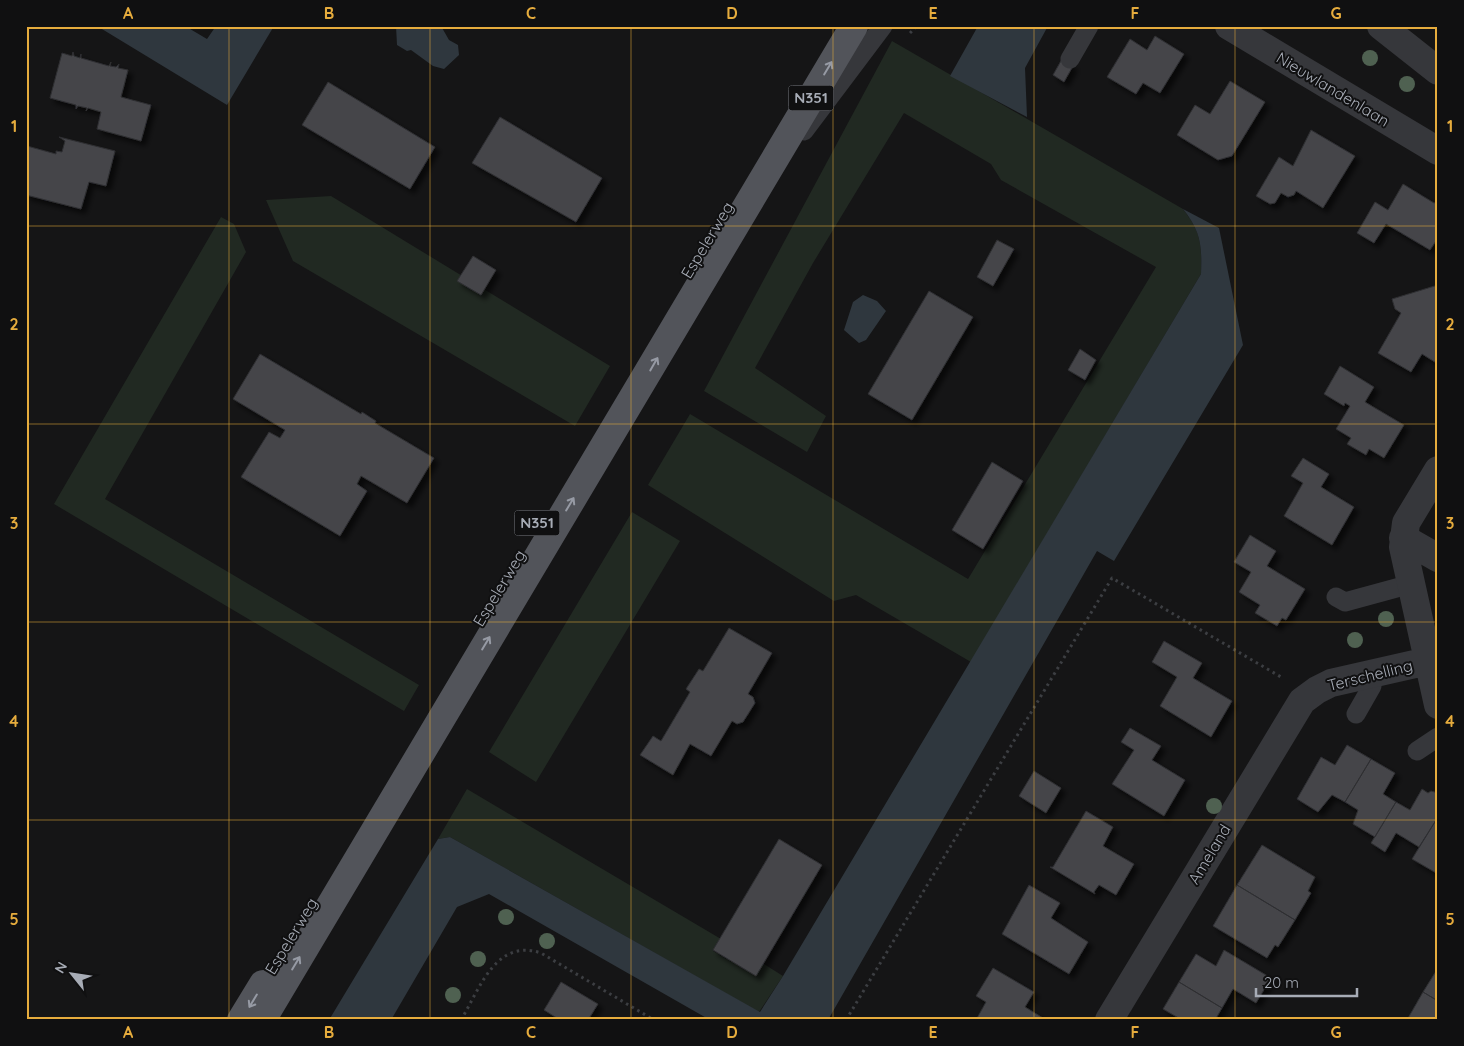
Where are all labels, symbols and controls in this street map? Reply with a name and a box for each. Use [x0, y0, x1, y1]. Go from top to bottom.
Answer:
text: A [123, 3, 134, 23]
text: B [324, 3, 334, 23]
text: C [526, 3, 536, 23]
text: D [726, 3, 738, 23]
text: E [928, 3, 938, 23]
text: F [1131, 3, 1140, 23]
text: G [1330, 3, 1342, 23]
street label: Nieuwlandenlaan [1273, 47, 1393, 131]
one-way arrow [824, 62, 834, 76]
road number: N351 [788, 86, 834, 110]
text: 1 [11, 116, 17, 136]
text: 1 [1447, 116, 1453, 136]
street label: Espelerweg [676, 198, 738, 282]
text: 2 [9, 314, 19, 334]
text: 2 [1445, 314, 1455, 334]
one-way arrow [649, 358, 659, 372]
one-way arrow [566, 497, 576, 511]
road number: N351 [514, 510, 560, 536]
text: 3 [10, 513, 18, 533]
text: 3 [1446, 513, 1454, 533]
street label: Espelerweg [468, 546, 530, 630]
one-way arrow [482, 636, 492, 650]
street label: Terschelling [1325, 655, 1415, 695]
text: 4 [9, 711, 19, 731]
text: 4 [1445, 711, 1455, 731]
street label: Ameland [1183, 820, 1235, 888]
street label: Espelerweg [260, 894, 322, 978]
text: 5 [9, 909, 19, 929]
text: 5 [1445, 909, 1455, 929]
north arrow [48, 948, 98, 998]
one-way arrow [291, 956, 301, 970]
text: N [50, 959, 71, 976]
scale bar [1256, 966, 1358, 998]
text: 20 m [1264, 973, 1299, 992]
one-way arrow [247, 993, 257, 1007]
text: A [123, 1022, 134, 1042]
text: B [324, 1022, 334, 1042]
text: C [526, 1022, 536, 1042]
text: D [726, 1022, 738, 1042]
text: E [928, 1022, 938, 1042]
text: F [1131, 1022, 1140, 1042]
text: G [1330, 1022, 1342, 1042]

